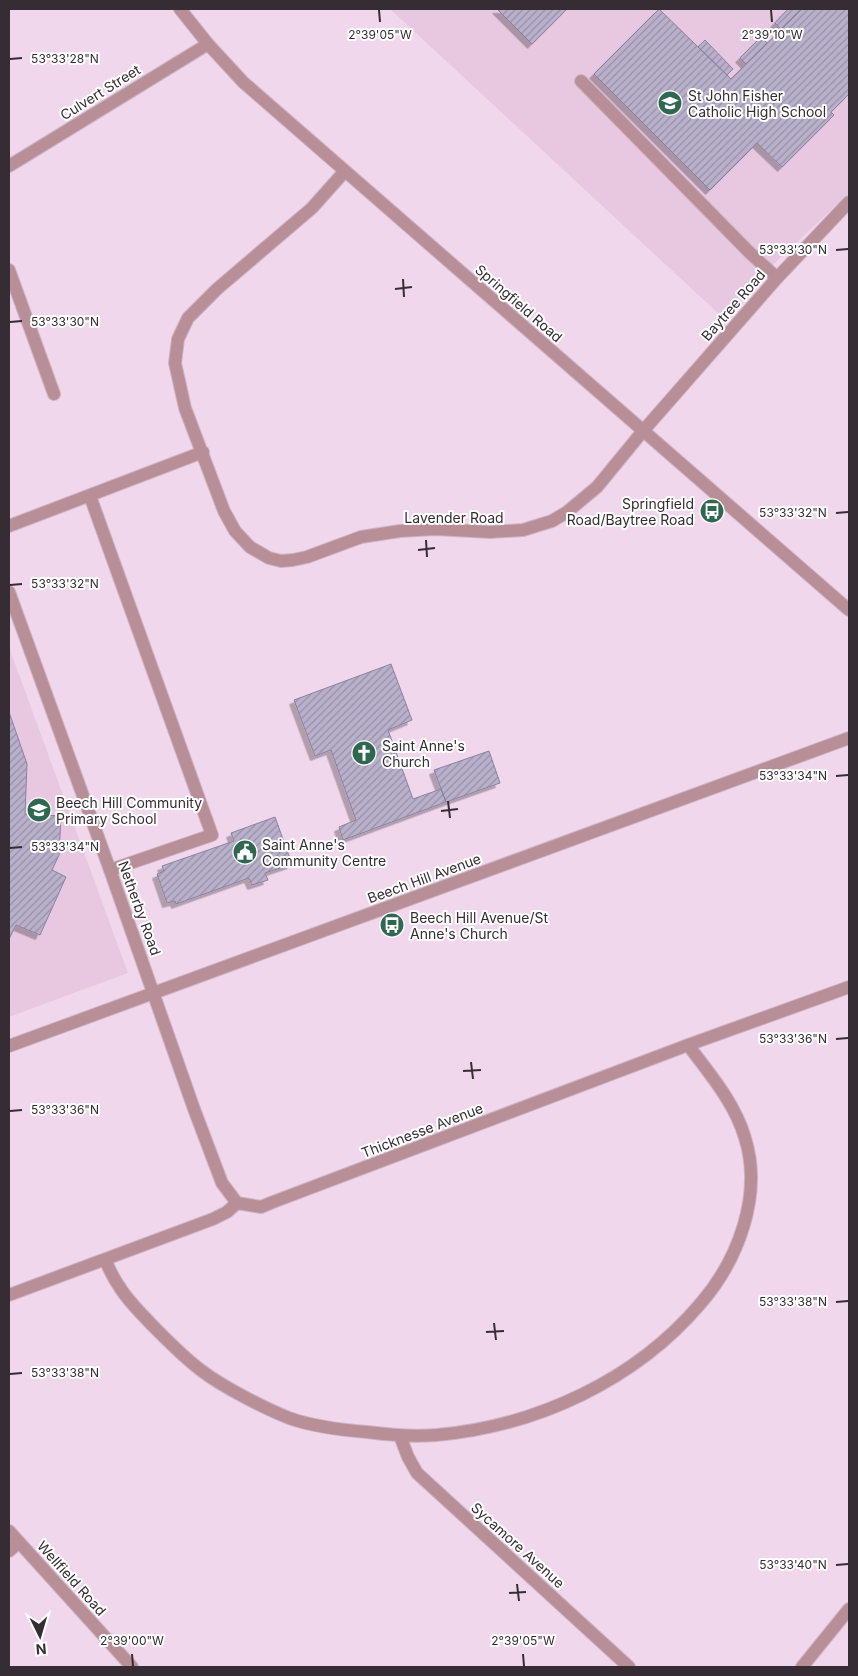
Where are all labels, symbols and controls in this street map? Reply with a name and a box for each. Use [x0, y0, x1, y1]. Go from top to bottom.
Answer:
text: 2°39'05"W [348, 27, 412, 42]
text: 2°39'10"W [741, 27, 803, 42]
text: 53°33'28"N [31, 51, 99, 66]
street label: Culvert Street [57, 60, 144, 123]
place label: St John Fisher Catholic High School [688, 87, 826, 120]
school or university icon: St John Fisher Catholic High School [657, 90, 683, 116]
text: 53°33'30"N [759, 242, 827, 257]
street label: Springfield Road [472, 261, 566, 345]
street label: Baytree Road [698, 266, 768, 344]
text: 53°33'30"N [31, 314, 99, 329]
place label: Springfield Road/Baytree Road [567, 495, 694, 528]
bus stop icon: Springfield Road/Baytree Road [699, 498, 725, 524]
text: 53°33'32"N [759, 505, 827, 520]
street label: Lavender Road [404, 509, 504, 526]
text: 53°33'32"N [31, 576, 99, 591]
place label: Saint Anne's Church [382, 737, 465, 770]
church icon: Saint Anne's Church [351, 740, 377, 766]
text: 53°33'34"N [759, 768, 827, 783]
place label: Beech Hill Community Primary School [56, 794, 202, 827]
school or university icon: Beech Hill Community Primary School [26, 797, 52, 823]
place label: Saint Anne's Community Centre [262, 836, 386, 869]
text: 53°33'34"N [31, 839, 99, 854]
public building icon: Saint Anne's Community Centre [232, 839, 258, 865]
street label: Beech Hill Avenue [365, 850, 483, 906]
street label: Netherby Road [115, 859, 165, 957]
place label: Beech Hill Avenue/St Anne's Church [410, 909, 548, 942]
bus stop icon: Beech Hill Avenue/St Anne's Church [379, 912, 405, 938]
text: 53°33'36"N [759, 1031, 827, 1046]
street label: Thicknesse Avenue [359, 1099, 485, 1161]
text: 53°33'36"N [31, 1102, 99, 1117]
text: 53°33'38"N [759, 1294, 827, 1309]
text: 53°33'38"N [31, 1365, 99, 1380]
street label: Sycamore Avenue [468, 1499, 568, 1591]
street label: Wellfield Road [34, 1537, 110, 1619]
text: 53°33'40"N [759, 1557, 827, 1572]
north arrow [15, 1611, 65, 1661]
text: 2°39'00"W [100, 1633, 164, 1648]
text: 2°39'05"W [491, 1633, 555, 1648]
text: N [35, 1641, 47, 1658]

